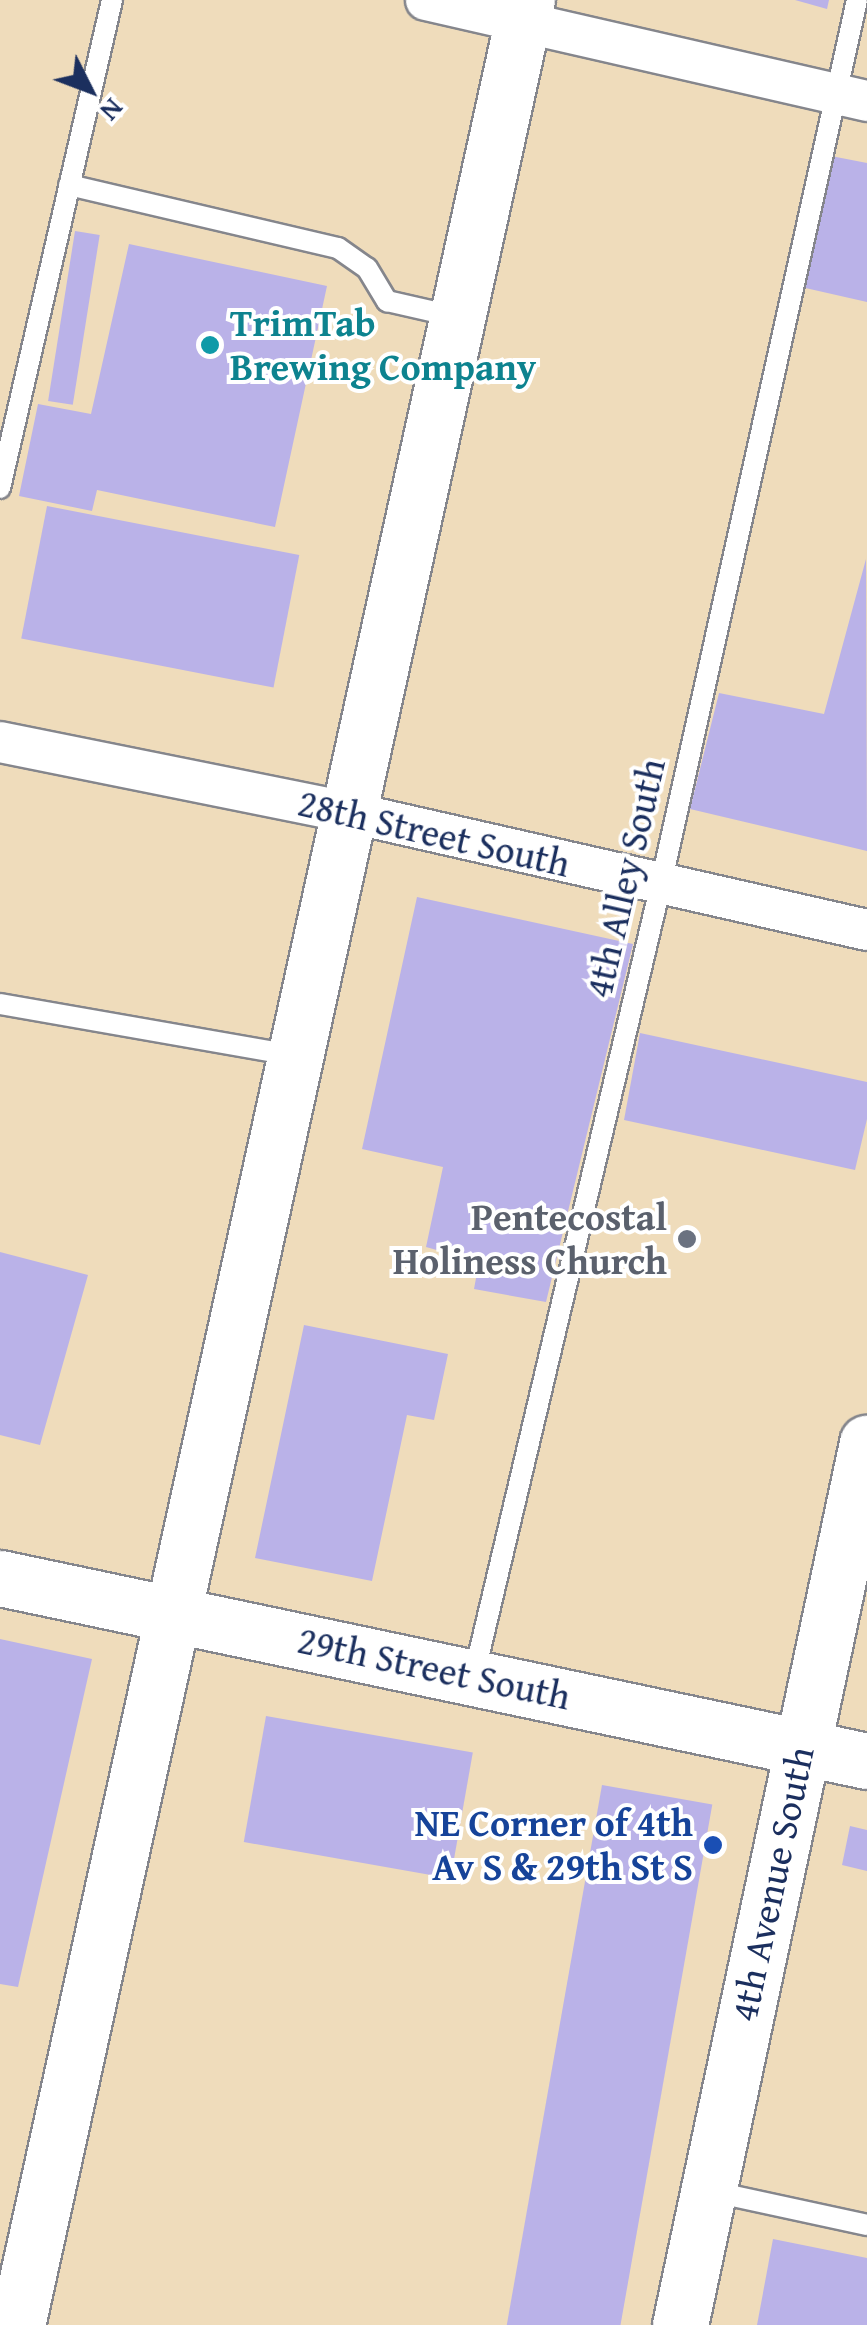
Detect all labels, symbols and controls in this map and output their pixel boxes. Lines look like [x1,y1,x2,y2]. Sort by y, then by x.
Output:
north arrow [40,40,140,140]
text: N [91,90,134,131]
place label: TrimTab Brewing Company [230,300,536,389]
marker: TrimTab Brewing Company [199,334,221,356]
street label: 4th Alley South [575,754,675,1002]
street label: 28th Street South [294,780,574,886]
place label: Pentecostal Holiness Church [393,1194,667,1284]
marker: Pentecostal Holiness Church [676,1228,698,1250]
street label: 29th Street South [294,1617,574,1719]
street label: 4th Avenue South [721,1742,823,2026]
place label: NE Corner of 4th Av S & 29th St S [414,1800,693,1890]
marker: NE Corner of 4th Av S & 29th St S [702,1834,724,1856]

